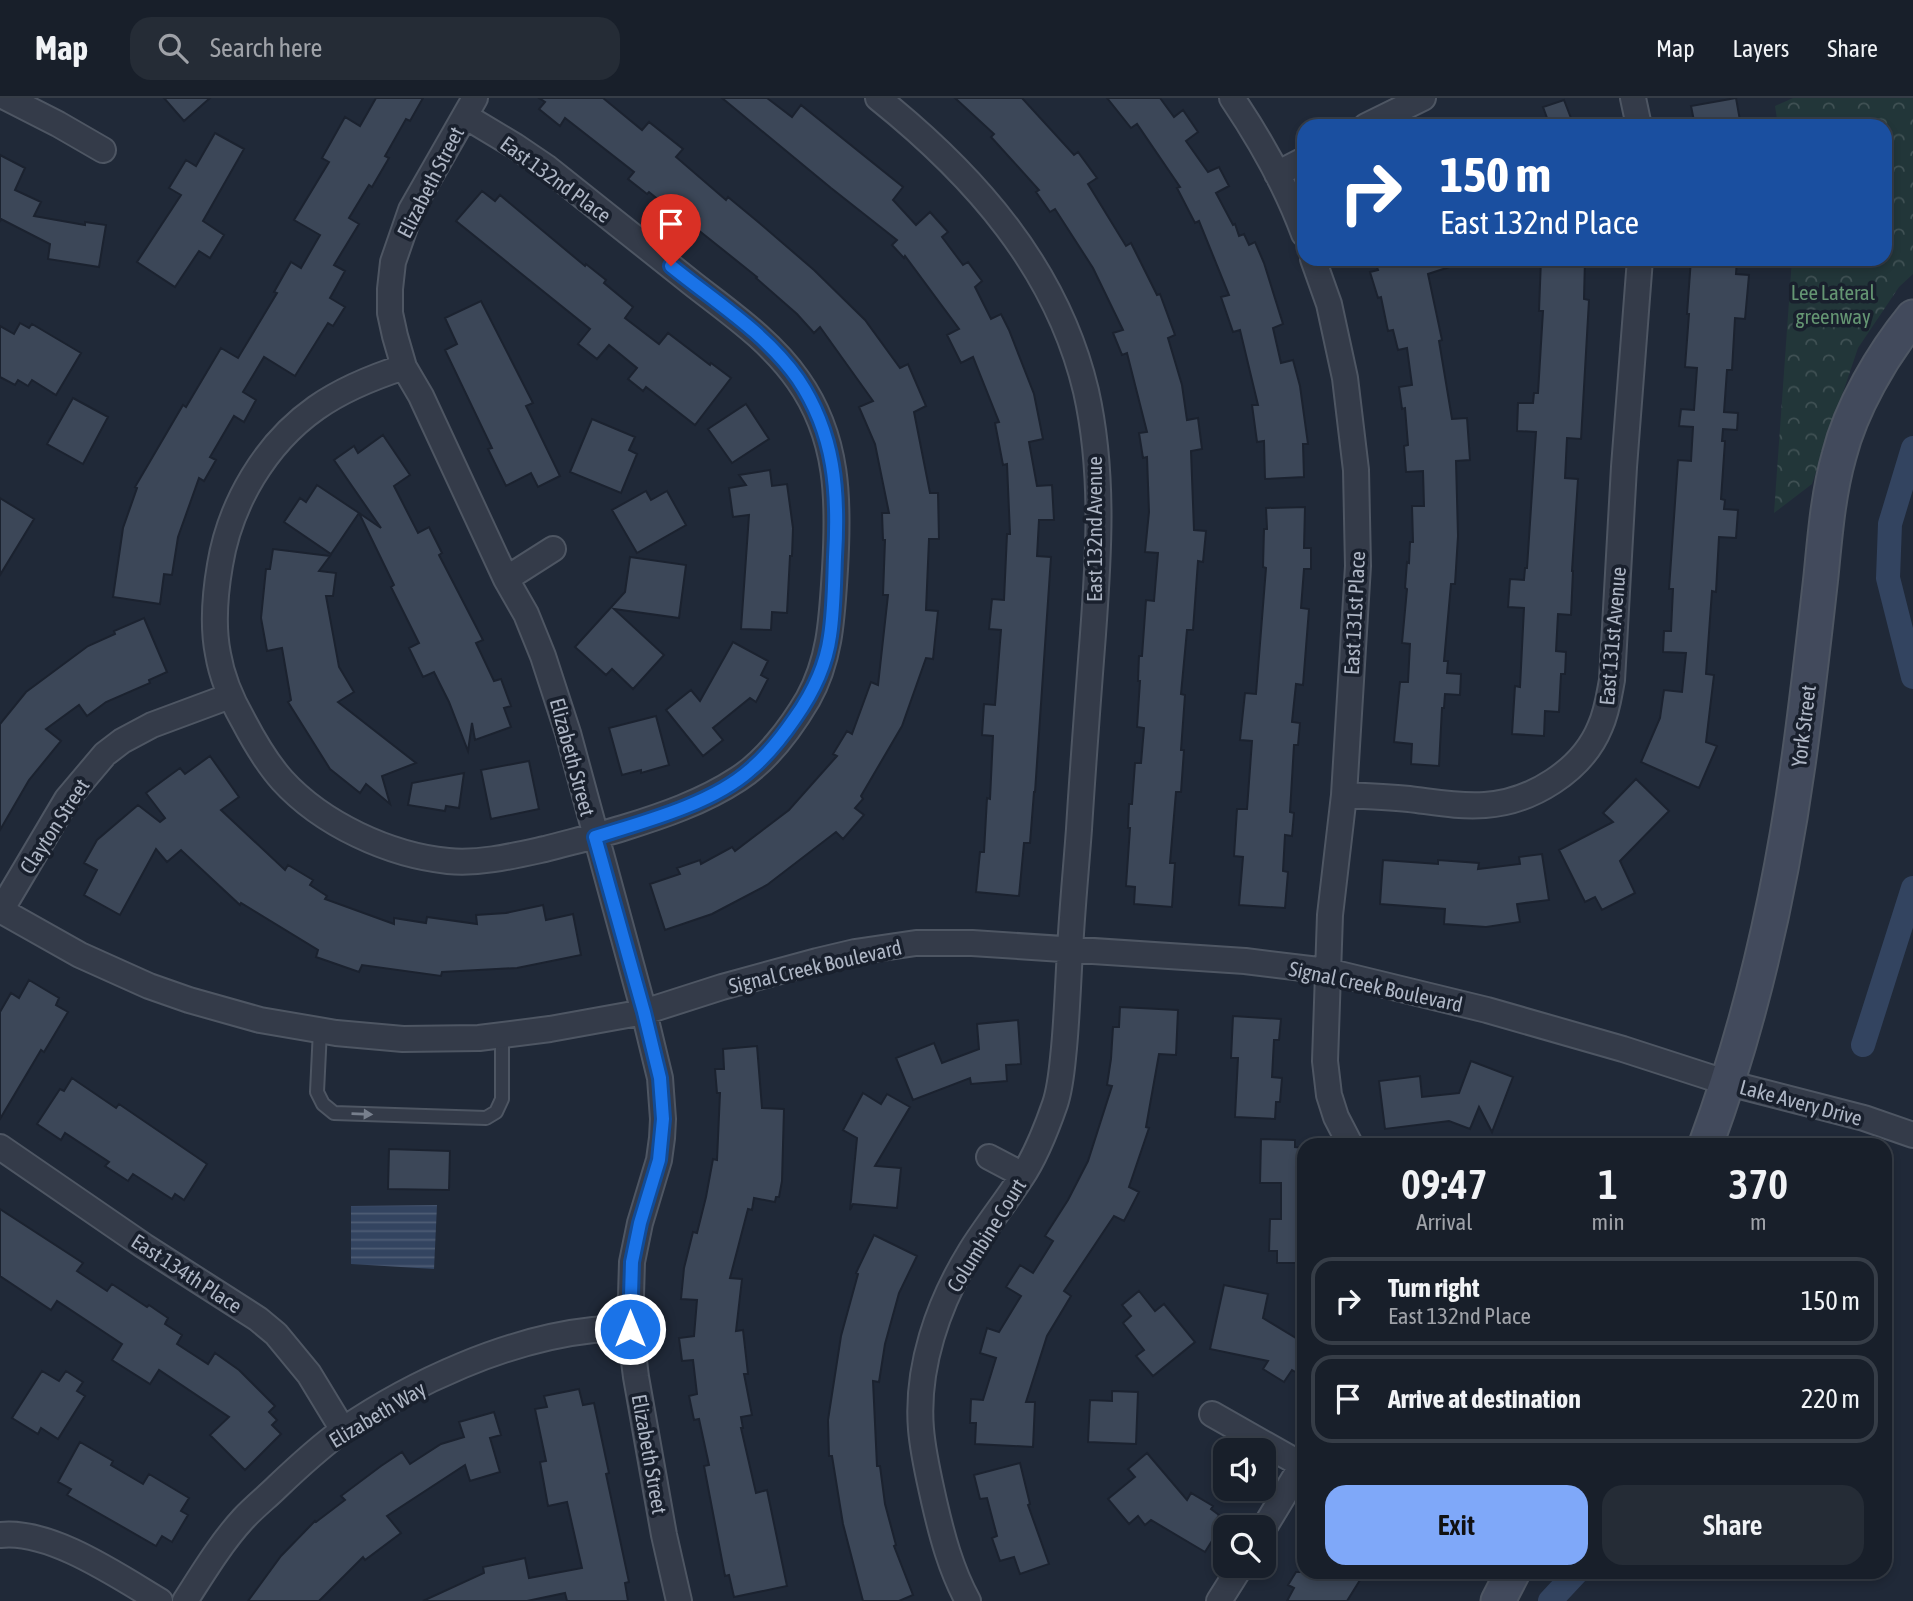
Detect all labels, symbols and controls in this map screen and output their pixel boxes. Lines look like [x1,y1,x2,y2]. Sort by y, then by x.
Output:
search box [130,17,620,80]
text: Map [35,29,88,67]
icon: search [154,29,192,67]
text: Search here [210,33,322,63]
text: Map [1656,35,1695,62]
text: Layers [1733,35,1789,62]
text: Share [1827,35,1878,62]
street label: Elizabeth Street [392,122,468,242]
street label: East 132nd Place [496,131,616,227]
text: 150 m [1440,146,1551,202]
icon: right [1325,147,1416,238]
pin [641,194,701,266]
text: East 132nd Place [1440,204,1639,241]
icon: arrive [652,205,690,243]
park label: Lee Lateral greenway [1791,280,1876,328]
street label: East 132nd Avenue [1082,456,1106,602]
street label: East 131st Place [1339,550,1369,676]
street label: East 131st Avenue [1594,566,1630,706]
street label: York Street [1786,684,1820,768]
street label: Elizabeth Street [546,695,600,819]
street label: Clayton Street [14,774,94,878]
street label: Signal Creek Boulevard [726,934,904,998]
street label: Signal Creek Boulevard [1287,956,1465,1016]
street label: Lake Avery Drive [1737,1074,1865,1130]
one-way arrow [351,1109,373,1120]
text: 09:47 [1401,1160,1488,1208]
text: 1 [1598,1160,1618,1208]
text: 370 [1729,1160,1788,1208]
street label: Columbine Court [942,1174,1030,1296]
text: Arrival [1416,1209,1472,1235]
text: min [1592,1209,1625,1235]
text: m [1750,1209,1767,1235]
street label: East 134th Place [127,1228,247,1318]
text: Turn right [1388,1273,1479,1303]
icon: right [1329,1282,1367,1320]
text: 150 m [1801,1286,1860,1316]
position arrow [593,1292,667,1366]
text: East 132nd Place [1388,1303,1531,1329]
street label: Elizabeth Way [324,1376,430,1452]
icon: arrive [1329,1380,1367,1418]
text: Arrive at destination [1388,1384,1581,1414]
text: 220 m [1801,1384,1860,1414]
street label: Elizabeth Street [628,1392,672,1516]
map controls [1213,1438,1276,1578]
button: sound [1213,1438,1276,1501]
button: Exit [1325,1485,1588,1565]
button: Share [1602,1485,1864,1565]
button: search [1213,1515,1276,1578]

